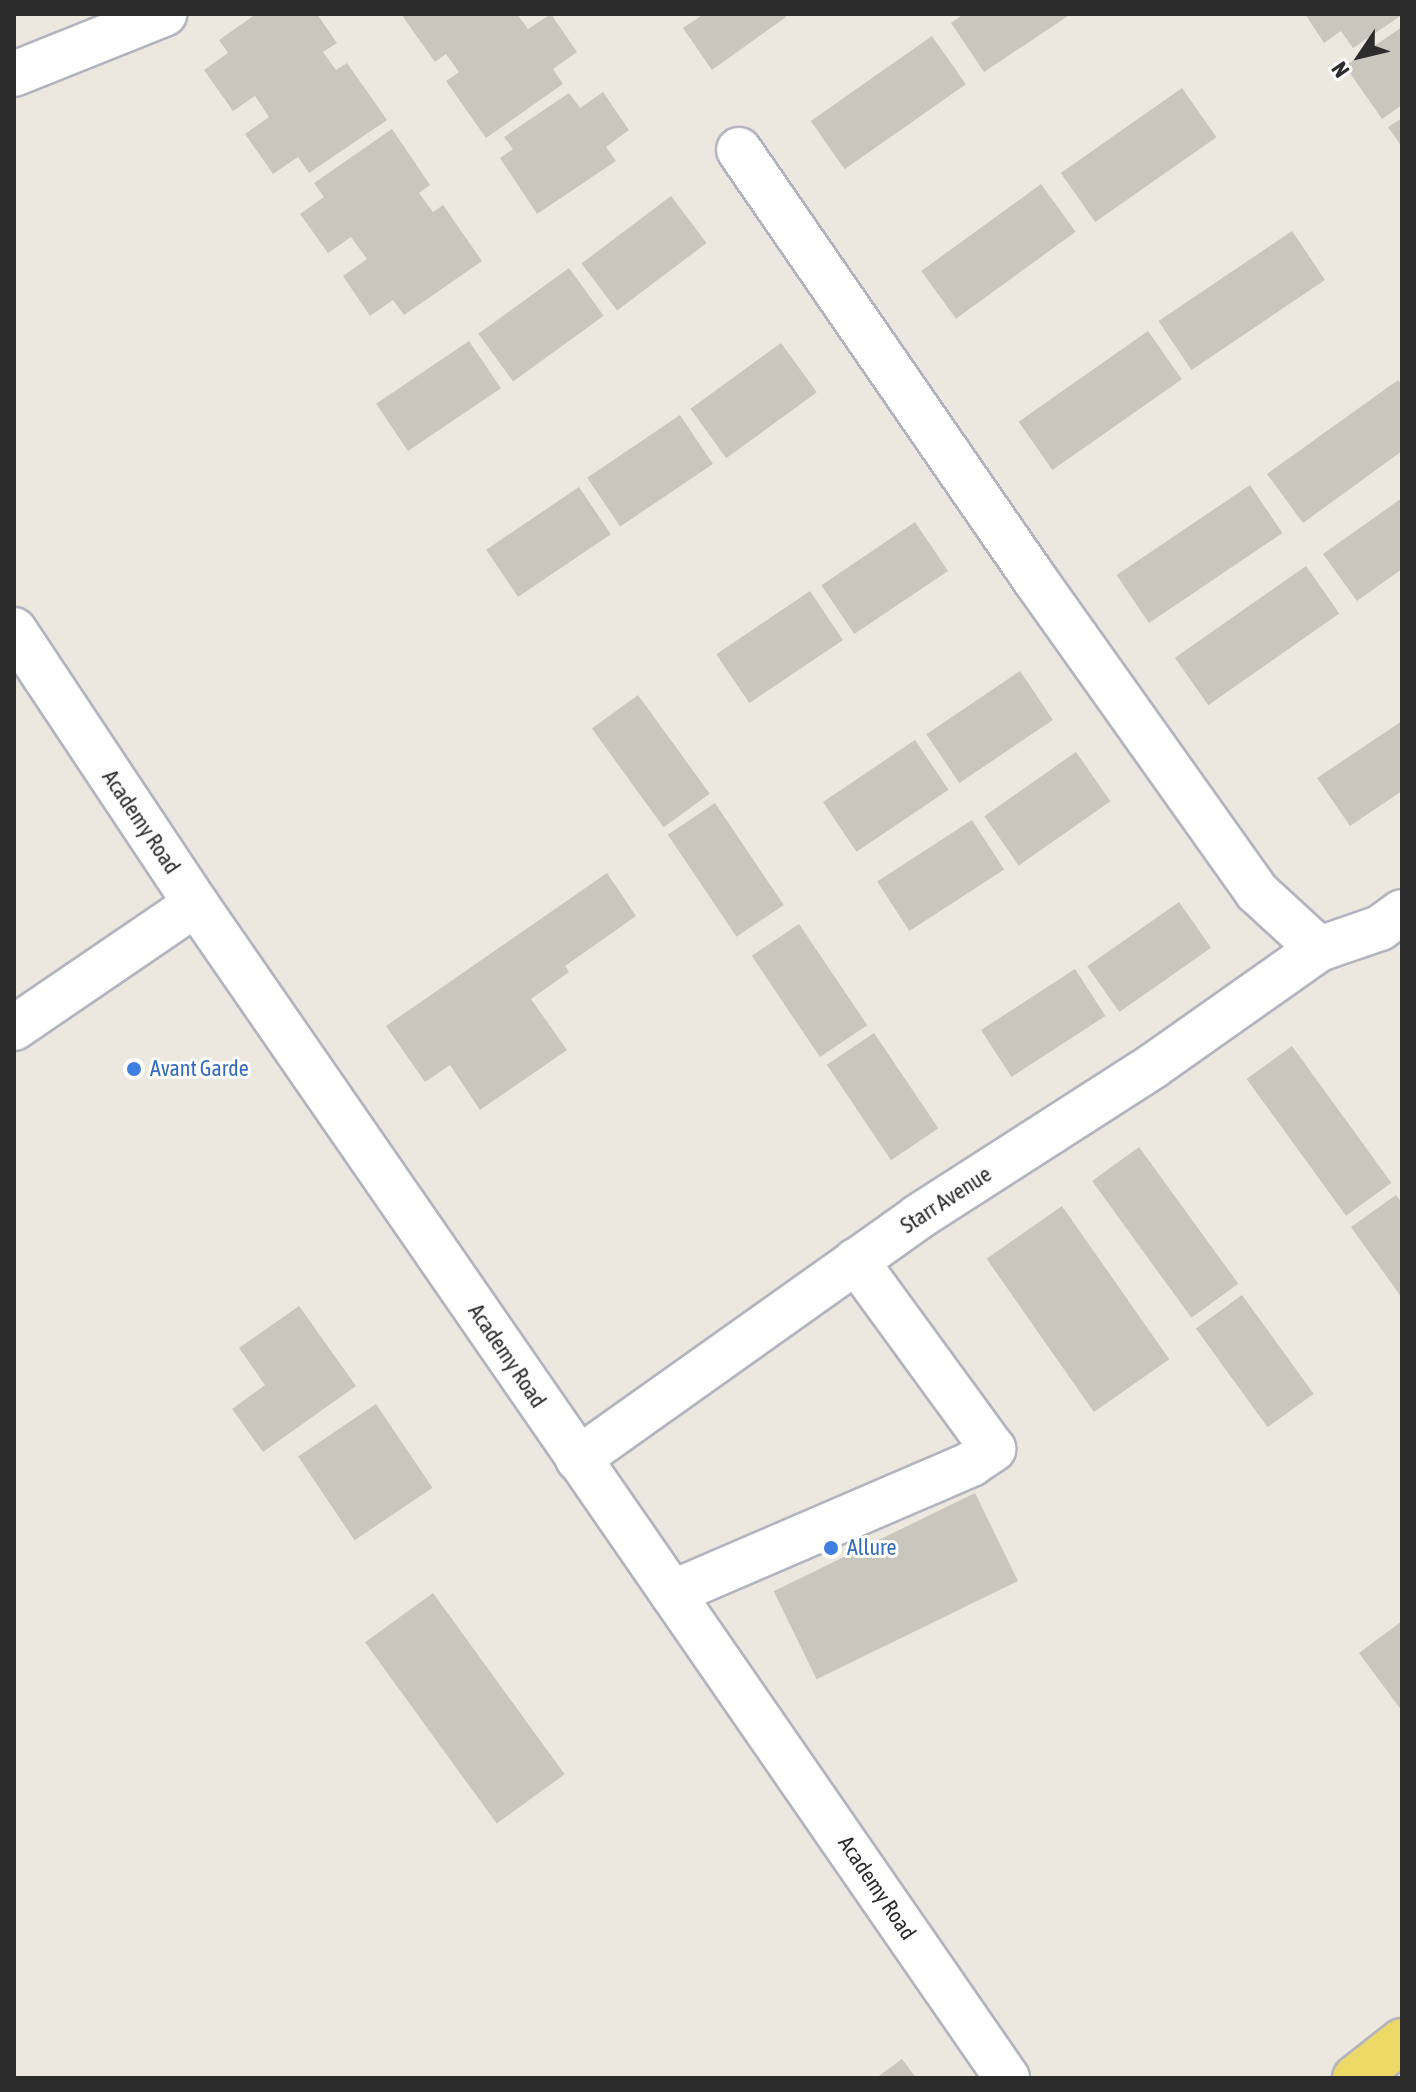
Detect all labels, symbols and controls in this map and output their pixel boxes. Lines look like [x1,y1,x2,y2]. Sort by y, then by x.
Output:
north arrow [1320,16,1400,96]
text: N [1326,57,1355,83]
street label: Academy Road [97,765,185,879]
place label: Avant Garde [150,1056,249,1082]
marker: Avant Garde [125,1060,143,1078]
street label: Starr Avenue [896,1161,996,1239]
street label: Academy Road [463,1299,551,1413]
place label: Allure [847,1535,897,1561]
marker: Allure [822,1539,840,1557]
street label: Academy Road [833,1831,921,1945]

